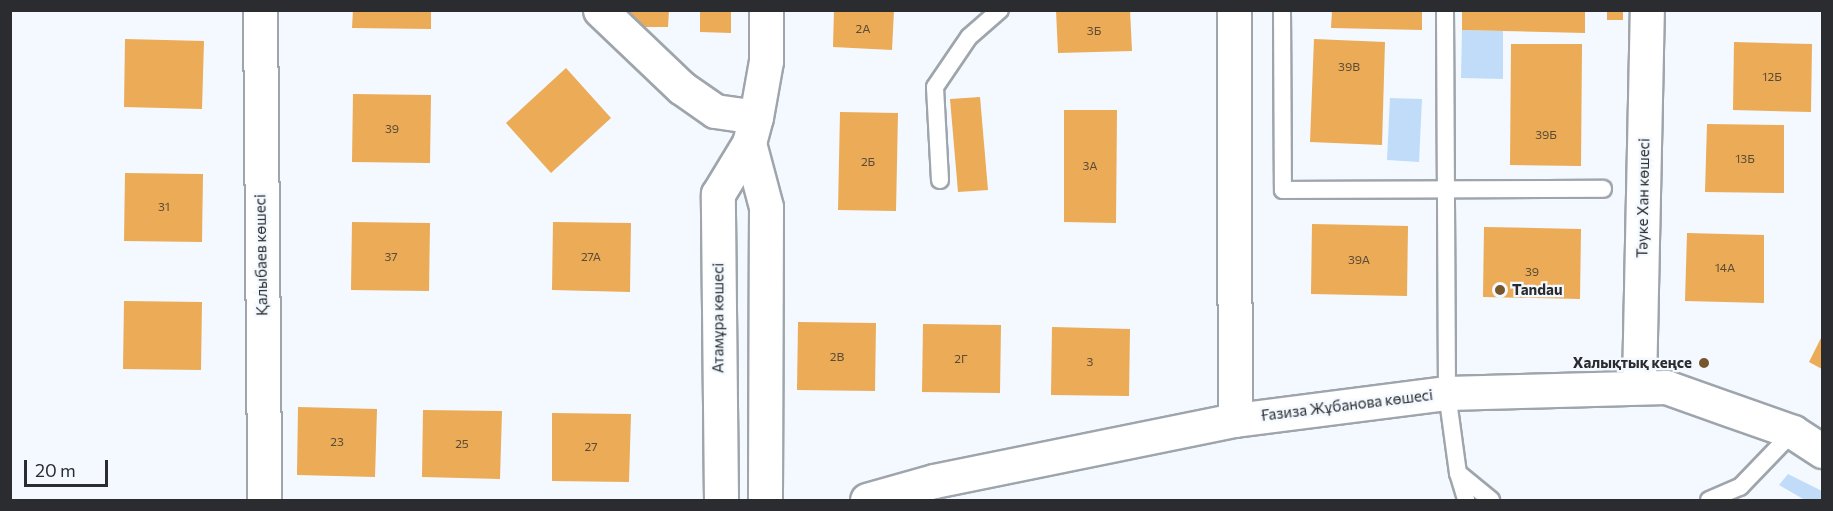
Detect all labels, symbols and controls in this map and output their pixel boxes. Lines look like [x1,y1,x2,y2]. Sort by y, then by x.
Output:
house number: 2А [856,22,870,36]
house number: 3Б [1087,24,1101,38]
house number: 39В [1338,60,1360,74]
house number: 12Б [1762,70,1782,84]
house number: 39 [385,122,399,136]
house number: 39Б [1535,128,1557,142]
street label: Тәуке Хан көшесі [1633,138,1653,258]
house number: 13Б [1735,152,1755,166]
house number: 2Б [861,155,875,169]
house number: 3А [1083,159,1097,173]
street label: Қалыбаев көшесі [251,194,271,316]
house number: 31 [158,200,170,214]
house number: 37 [384,250,398,264]
house number: 27А [581,250,601,264]
house number: 39А [1348,253,1370,267]
house number: 14А [1715,261,1735,275]
street label: Атамұра көшесі [709,263,727,373]
house number: 39 [1525,265,1539,279]
place label: Tandau [1512,281,1562,299]
marker: Tandau [1493,283,1507,297]
house number: 2В [830,350,844,364]
house number: 2Г [954,352,968,366]
place label: Халықтық кеңсе [1573,354,1692,372]
house number: 3 [1087,355,1093,369]
marker: Халықтық кеңсе [1697,356,1711,370]
street label: Ғазиза Жұбанова көшесі [1260,386,1434,424]
house number: 23 [330,435,344,449]
house number: 25 [455,437,469,451]
house number: 27 [585,440,597,454]
scale bar [27,448,111,486]
text: 20 m [35,459,76,481]

